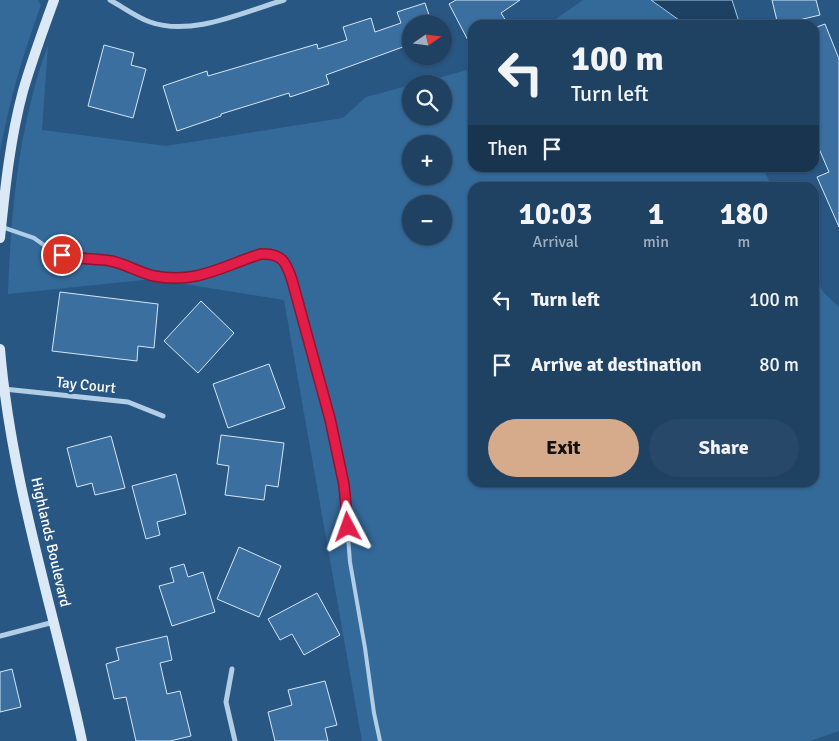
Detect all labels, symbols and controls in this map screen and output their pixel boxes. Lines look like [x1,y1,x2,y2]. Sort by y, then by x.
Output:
north arrow [402,15,452,65]
map controls [402,15,452,245]
text: 100 m [571,37,664,80]
icon: left [488,40,553,105]
button: search [402,75,452,125]
text: Turn left [571,80,649,107]
button: + [402,135,452,185]
icon: arrive [538,135,566,163]
text: Then [488,137,528,161]
button: − [402,195,452,245]
text: 10:03 [519,196,592,233]
text: 1 [648,196,664,233]
text: 180 [720,196,768,233]
text: Arrival [532,232,579,252]
text: min [643,232,669,252]
text: m [738,232,750,252]
pin [41,234,83,276]
icon: arrive [48,241,76,269]
icon: left [488,286,516,314]
text: Turn left [531,288,600,312]
text: 100 m [749,288,799,312]
icon: arrive [488,351,516,379]
text: Arrive at destination [531,353,702,377]
text: 80 m [759,353,799,377]
street label: Tay Court [55,373,117,397]
button: Exit [488,419,639,477]
button: Share [649,419,799,477]
street label: Highlands Boulevard [27,475,75,609]
position arrow [321,500,373,552]

